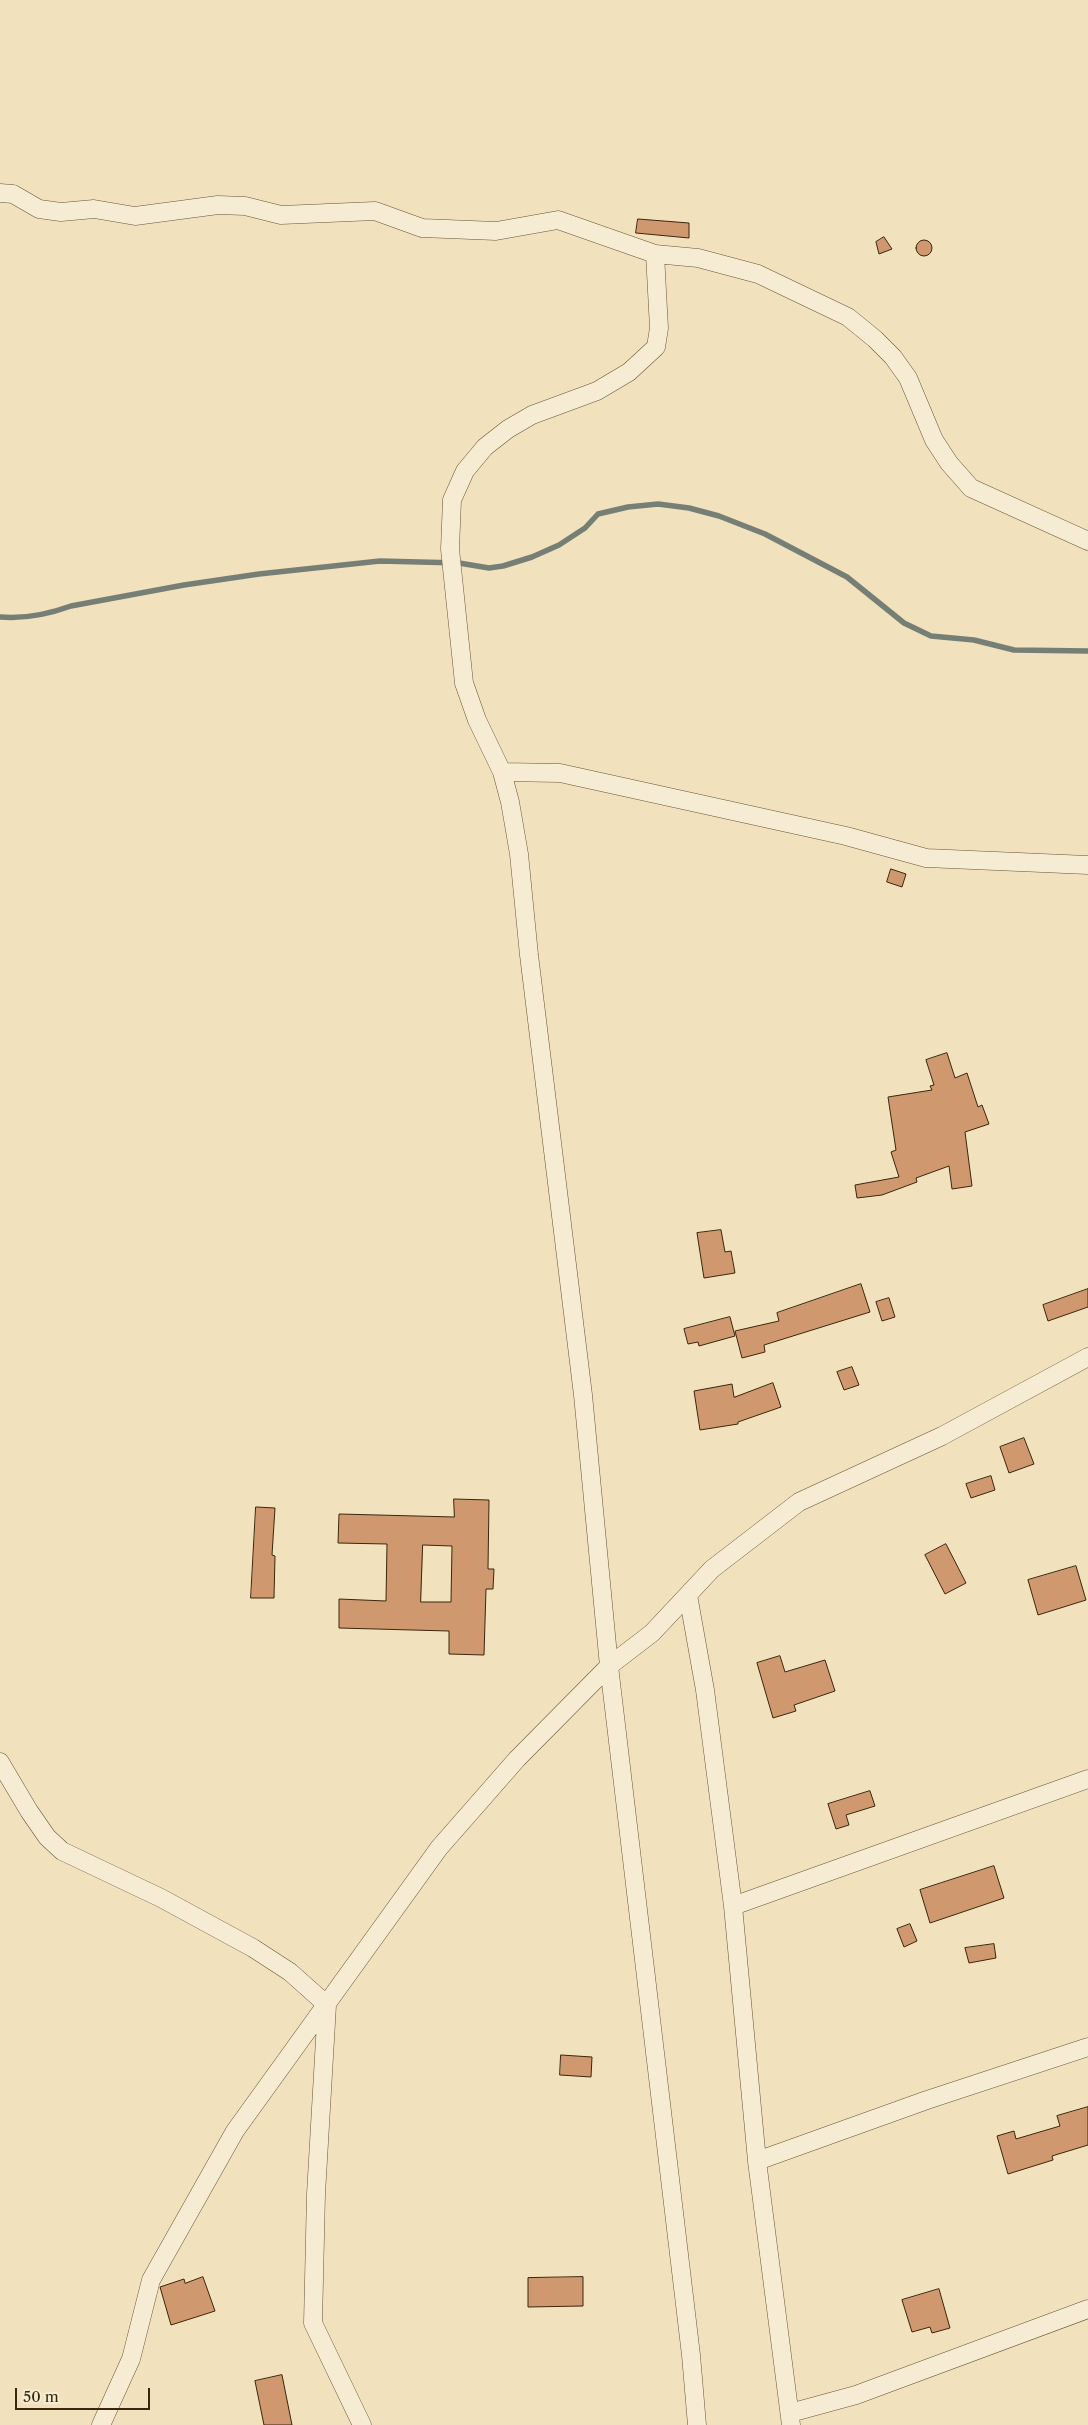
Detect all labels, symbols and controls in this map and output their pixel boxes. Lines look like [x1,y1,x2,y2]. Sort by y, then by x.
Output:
scale bar [18,2378,152,2410]
text: 50 m [23,2387,59,2406]

